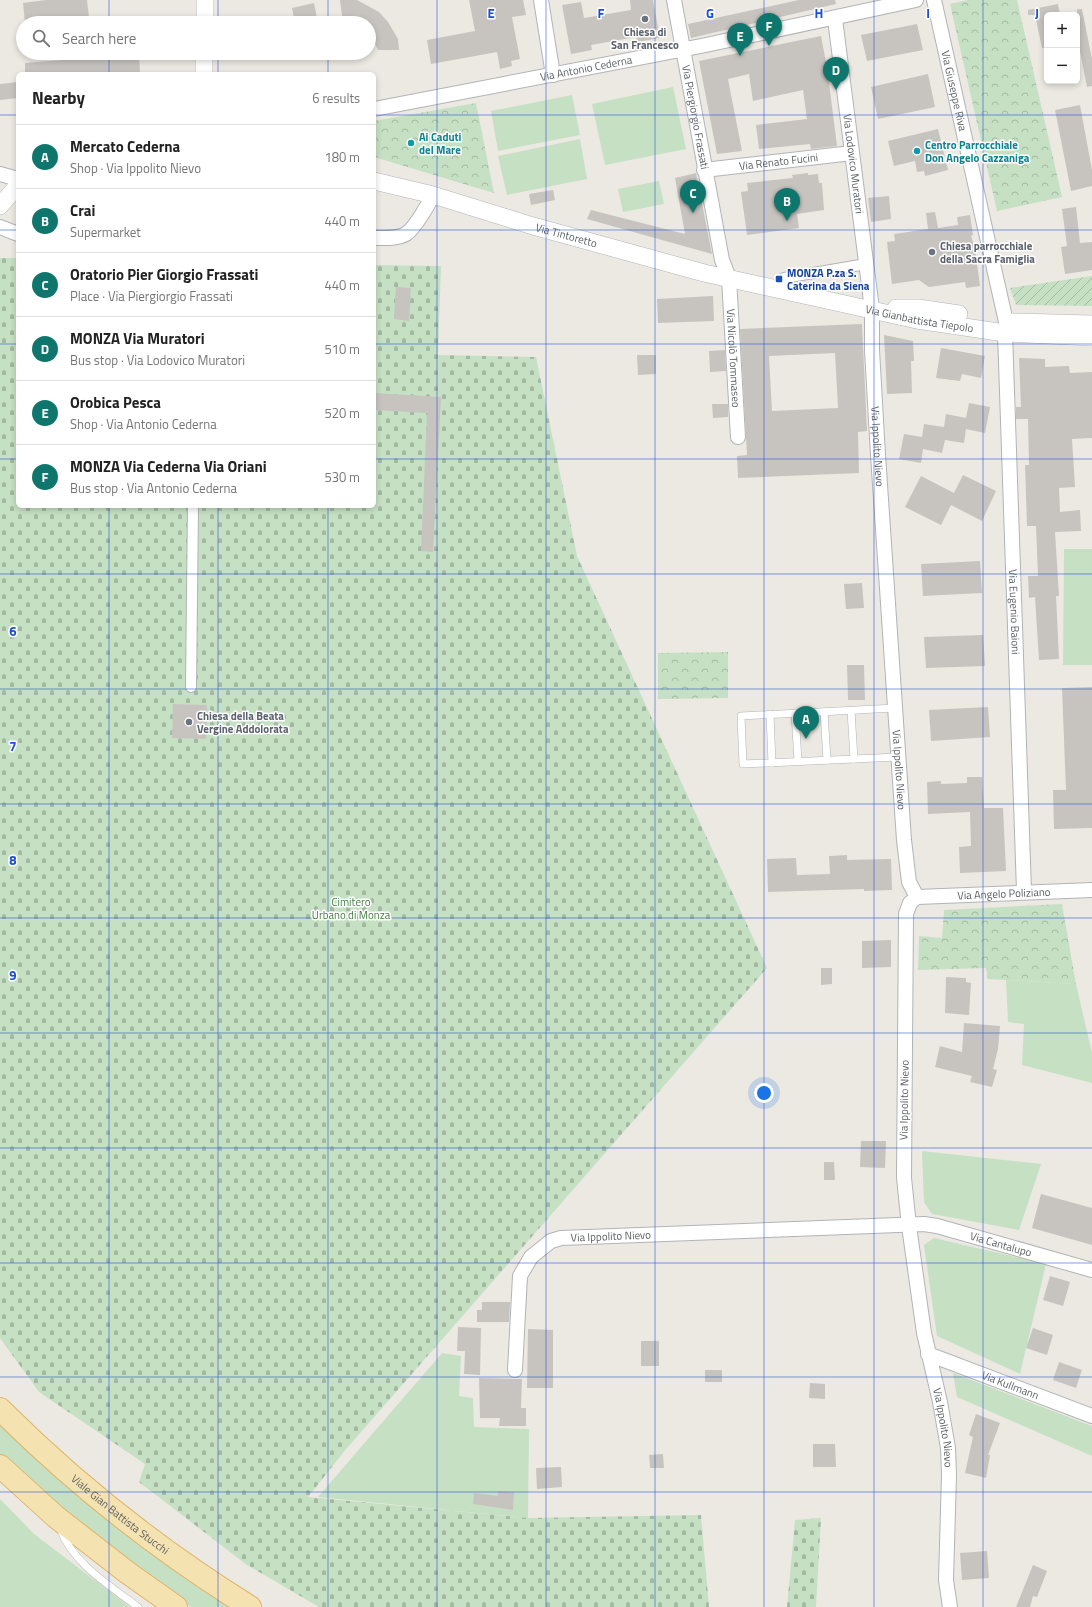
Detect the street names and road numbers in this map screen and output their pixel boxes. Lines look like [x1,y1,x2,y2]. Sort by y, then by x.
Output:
street label: Via Giuseppe Riva [938,49,971,133]
street label: Via Antonio Cederna [539,51,634,85]
street label: Via Piergiorgio Frassati [678,63,713,171]
street label: Via Lodovico Muratori [839,113,868,215]
street label: Via Renato Fucini [738,149,819,174]
street label: Via Tintoretto [534,219,599,251]
street label: Via Gianbattista Tiepolo [864,301,975,336]
street label: Via Nicolò Tommaseo [723,308,744,408]
street label: Via Ippolito Nievo [867,406,888,487]
street label: Via Eugenio Baioni [1005,569,1024,655]
street label: Via Ippolito Nievo [889,729,910,811]
street label: Via Angelo Poliziano [957,884,1051,903]
street label: Via Ippolito Nievo [895,1060,913,1140]
street label: Via Ippolito Nievo [570,1227,651,1246]
street label: Via Cantalupo [968,1228,1034,1261]
street label: Via Kullmann [979,1367,1041,1403]
street label: Via Ippolito Nievo [929,1386,957,1468]
street label: Viale Gian Battista Stucchi [68,1471,172,1558]

